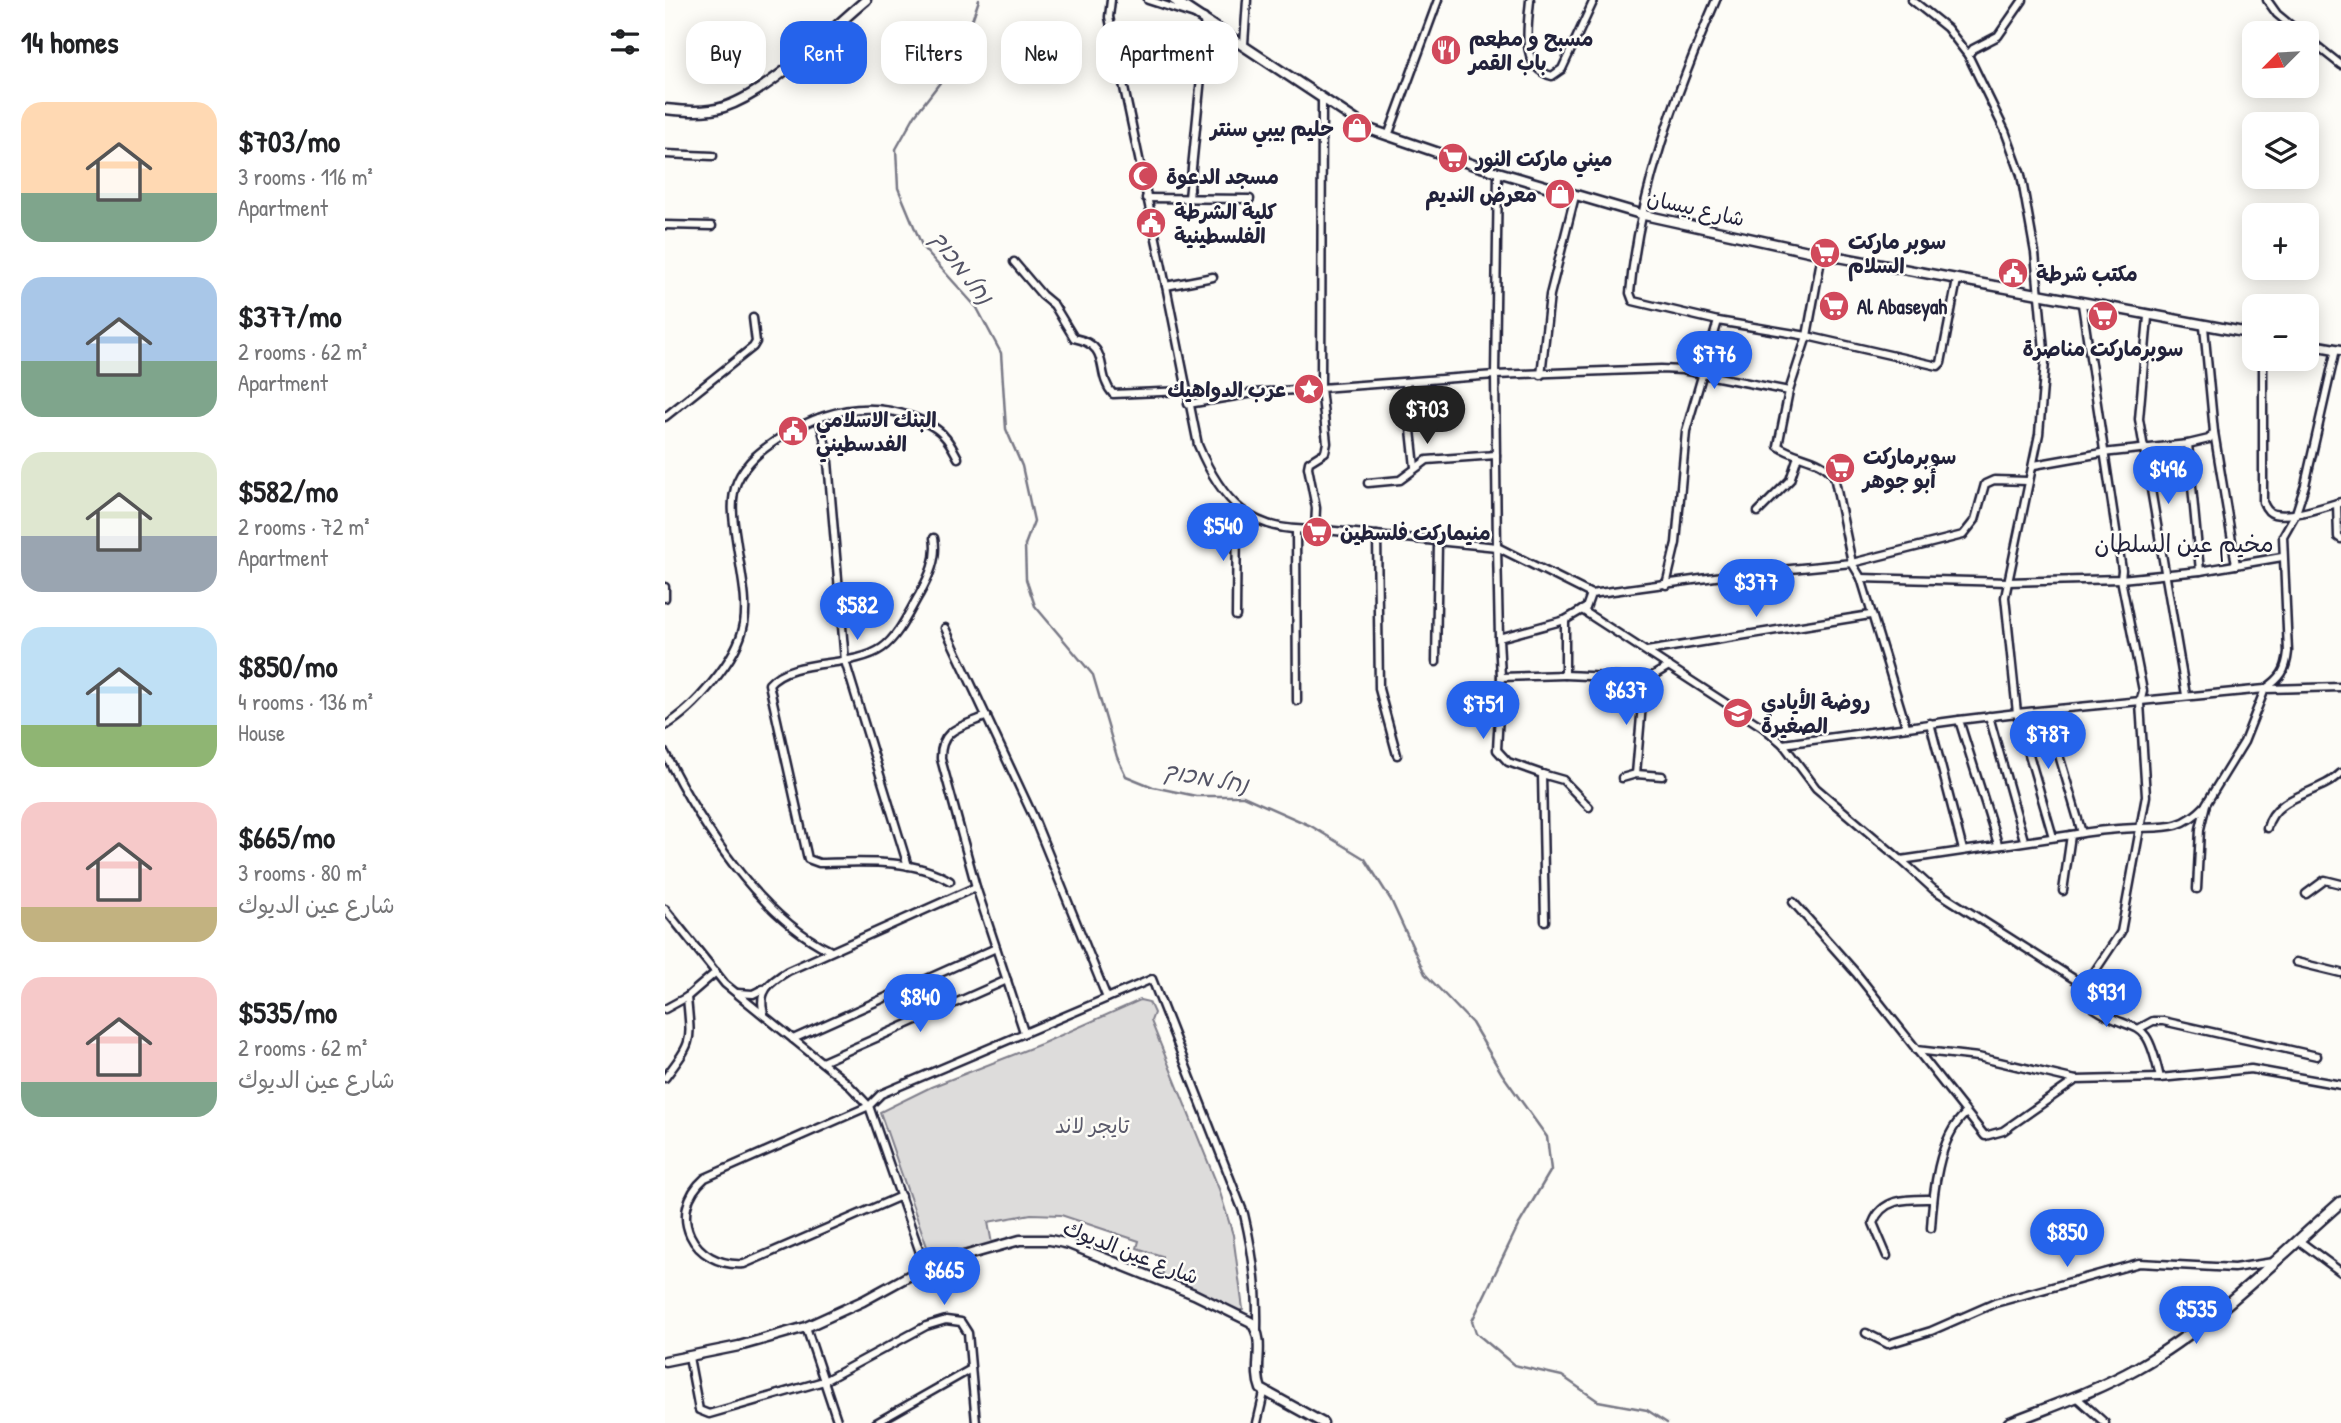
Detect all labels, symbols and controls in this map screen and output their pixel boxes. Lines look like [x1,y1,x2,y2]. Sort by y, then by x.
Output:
chip: Buy [686,21,766,84]
chip: Rent [780,21,867,84]
chip: Filters [881,21,987,84]
chip: New [1001,21,1082,84]
chip: Apartment [1096,21,1238,84]
north arrow [2242,21,2319,98]
map controls [2242,21,2319,371]
text: 14 homes [21,22,119,62]
icon: filters [606,23,644,61]
place label: مسبح و مطعم باب القمر [1467,24,1594,77]
restaurant icon: مسبح و مطعم باب القمر [1429,33,1463,67]
shop icon: حليم بيبي سنتر [1340,111,1374,145]
button: layers [2242,112,2319,189]
place label: حليم بيبي سنتر [1209,114,1334,148]
text: $703/mo [238,121,340,161]
icon: home [77,130,161,214]
supermarket icon: ميني ماركت النور [1436,141,1470,175]
place label: ميني ماركت النور [1474,144,1612,178]
mosque icon: مسجد الدعوة [1126,159,1160,193]
text: 3 rooms · 116 m² [238,161,373,192]
place label: مسجد الدعوة [1166,162,1279,191]
shop icon: معرض النديم [1543,177,1577,211]
place label: معرض النديم [1425,180,1537,211]
street label: شارع بيسان [1644,183,1748,234]
text: Apartment [238,192,328,223]
place label: كلية الشرطة الفلسطينية [1174,197,1277,250]
button: + [2242,203,2319,280]
public building icon: كلية الشرطة الفلسطينية [1134,206,1168,240]
water label: נחל מכוך [924,224,1001,311]
place label: سوبر ماركت السلام [1848,227,1946,282]
supermarket icon: سوبر ماركت السلام [1808,236,1842,270]
public building icon: مكتب شرطة [1996,256,2030,290]
place label: مكتب شرطة [2036,259,2138,288]
supermarket icon: Al Abaseyah [1817,289,1851,323]
place label: Al Abaseyah [1857,292,1947,322]
button: − [2242,294,2319,371]
text: $377/mo [238,296,342,336]
supermarket icon: سوبرماركت مناصرة [2086,299,2120,333]
icon: home [77,305,161,389]
pin: $776 [1673,332,1755,391]
place label: سوبرماركت مناصرة [2023,334,2183,363]
text: 2 rooms · 62 m² [238,336,367,367]
text: $776 [1692,338,1736,369]
text: Apartment [238,367,328,398]
place icon: عرب الدواهيك [1292,372,1326,406]
place label: عرب الدواهيك [1167,375,1286,404]
pin: $703 [1386,386,1468,446]
text: $703 [1405,393,1449,424]
place label: البنك الاسلامي الفدسطيني [816,405,937,463]
public building icon: البنك الاسلامي الفدسطيني [776,414,810,448]
place label: سوبرماركت أبو جوهر [1861,442,1956,495]
pin: $496 [2127,447,2209,506]
supermarket icon: سوبرماركت أبو جوهر [1823,451,1857,485]
text: $496 [2149,453,2187,484]
text: $582/mo [238,471,338,511]
icon: home [77,480,161,564]
pin: $540 [1182,504,1264,563]
text: $540 [1203,510,1243,541]
text: 2 rooms · 72 m² [238,511,370,542]
supermarket icon: منيماركت فلسطين [1300,515,1334,549]
place label: منيماركت فلسطين [1340,518,1491,547]
district label: مخيم عين السلطان [2094,527,2274,562]
text: Apartment [238,542,328,573]
pin: $377 [1715,560,1797,619]
text: $377 [1734,566,1778,597]
pin: $582 [816,582,898,642]
text: $582 [836,589,878,620]
text: $850/mo [238,646,338,686]
icon: home [77,655,161,739]
pin: $637 [1585,668,1667,727]
text: $637 [1605,674,1647,705]
pin: $751 [1442,682,1524,741]
text: 4 rooms · 136 m² [238,686,373,717]
place label: روضة الأيادي الصغيرة [1761,687,1870,740]
text: $751 [1462,688,1504,719]
school or university icon: روضة الأيادي الصغيرة [1721,696,1755,730]
pin: $787 [2007,712,2089,771]
text: House [238,717,285,748]
text: $787 [2026,718,2070,749]
water label: נחל מכוך [1161,754,1252,800]
text: $665/mo [238,817,335,857]
icon: home [77,830,161,914]
text: 3 rooms · 80 m² [238,857,367,888]
text: شارع عين الديوك [238,889,395,920]
pin: $931 [2065,970,2147,1029]
pin: $840 [879,974,961,1034]
text: $931 [2087,976,2125,1007]
text: $840 [900,981,940,1012]
text: $535/mo [238,992,337,1032]
icon: home [77,1005,161,1089]
text: 2 rooms · 62 m² [238,1032,367,1063]
text: شارع عين الديوك [238,1064,395,1095]
park label: تايجر لاند [1055,1111,1130,1140]
pin: $850 [2026,1210,2108,1269]
street label: شارع عين الديوك [1059,1213,1203,1292]
text: $850 [2046,1216,2088,1247]
pin: $665 [903,1248,985,1307]
text: $665 [924,1254,964,1285]
pin: $535 [2155,1286,2237,1346]
text: $535 [2175,1293,2217,1324]

